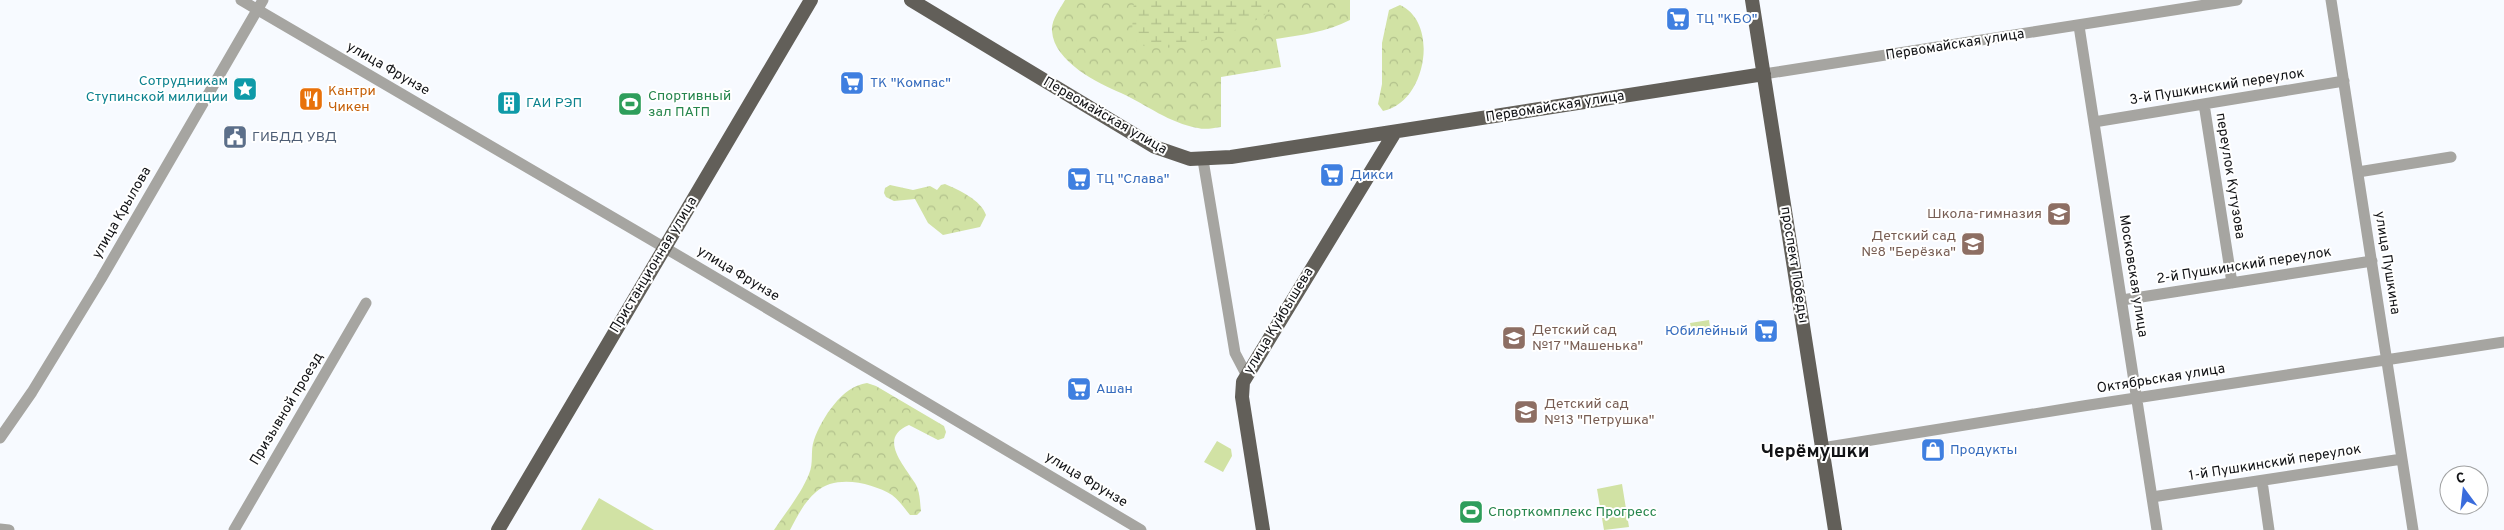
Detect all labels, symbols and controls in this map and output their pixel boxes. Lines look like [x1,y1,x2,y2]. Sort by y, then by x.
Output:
supermarket icon: ТЦ "КБО" [1665,6,1691,32]
place label: ТЦ "КБО" [1696,11,1758,28]
street label: Первомайская улица [1884,26,2026,64]
street label: улица Фрунзе [343,38,433,100]
street label: 3-й Пушкинский переулок [2128,65,2306,109]
supermarket icon: ТК "Компас" [839,70,865,96]
place label: Сотрудникам Ступинской милиции [86,73,228,106]
street label: Первомайская улица [1040,74,1170,158]
place label: ТК "Компас" [870,75,951,92]
place icon: Сотрудникам Ступинской милиции [232,76,258,102]
place label: Кантри Чикен [328,83,376,116]
restaurant icon: Кантри Чикен [298,86,324,112]
place label: Спортивный зал ПАТП [648,88,731,121]
street label: Первомайская улица [1484,88,1626,126]
building icon: ГАИ РЭП [496,90,522,116]
sports icon: Спортивный зал ПАТП [617,91,643,117]
place label: ГАИ РЭП [526,95,582,112]
street label: переулок Кутузова [2212,112,2248,240]
public building icon: ГИБДД УВД [222,124,248,150]
place label: ГИБДД УВД [252,129,337,146]
supermarket icon: Дикси [1319,162,1345,188]
street label: улица Крылова [89,164,155,262]
supermarket icon: ТЦ "Слава" [1066,166,1092,192]
place label: Дикси [1350,167,1394,184]
place label: ТЦ "Слава" [1096,171,1169,188]
street label: Пристанционная улица [607,194,701,336]
school or university icon: Школа-гимназия [2046,201,2072,227]
street label: проспект Победы [1776,205,1812,325]
place label: Школа-гимназия [1927,206,2042,223]
street label: улица Пушкина [2370,210,2404,316]
street label: Московская улица [2115,214,2151,338]
place label: Детский сад №8 "Берёзка" [1861,228,1956,261]
school or university icon: Детский сад №8 "Берёзка" [1960,231,1986,257]
street label: улица Фрунзе [694,243,782,305]
street label: 2-й Пушкинский переулок [2155,244,2333,288]
street label: улица Куйбышева [1241,265,1317,377]
supermarket icon: Юбилейный [1753,318,1779,344]
place label: Детский сад №17 "Машенька" [1532,322,1643,355]
place label: Юбилейный [1665,323,1748,340]
school or university icon: Детский сад №17 "Машенька" [1501,325,1527,351]
street label: Призывной проезд [247,350,327,468]
street label: Октябрьская улица [2096,360,2226,398]
supermarket icon: Ашан [1066,376,1092,402]
place label: Ашан [1096,381,1133,398]
place label: Детский сад №13 "Петрушка" [1544,396,1654,429]
school or university icon: Детский сад №13 "Петрушка" [1513,399,1539,425]
shop icon: Продукты [1920,437,1946,463]
district label: Черёмушки [1761,440,1869,464]
street label: 1-й Пушкинский переулок [2188,441,2362,485]
place label: Продукты [1950,442,2017,459]
street label: улица Фрунзе [1042,449,1130,511]
north arrow [2439,465,2489,515]
text: С [2454,470,2468,488]
sports icon: Спорткомплекс Прогресс [1458,499,1484,525]
place label: Спорткомплекс Прогресс [1488,504,1657,521]

